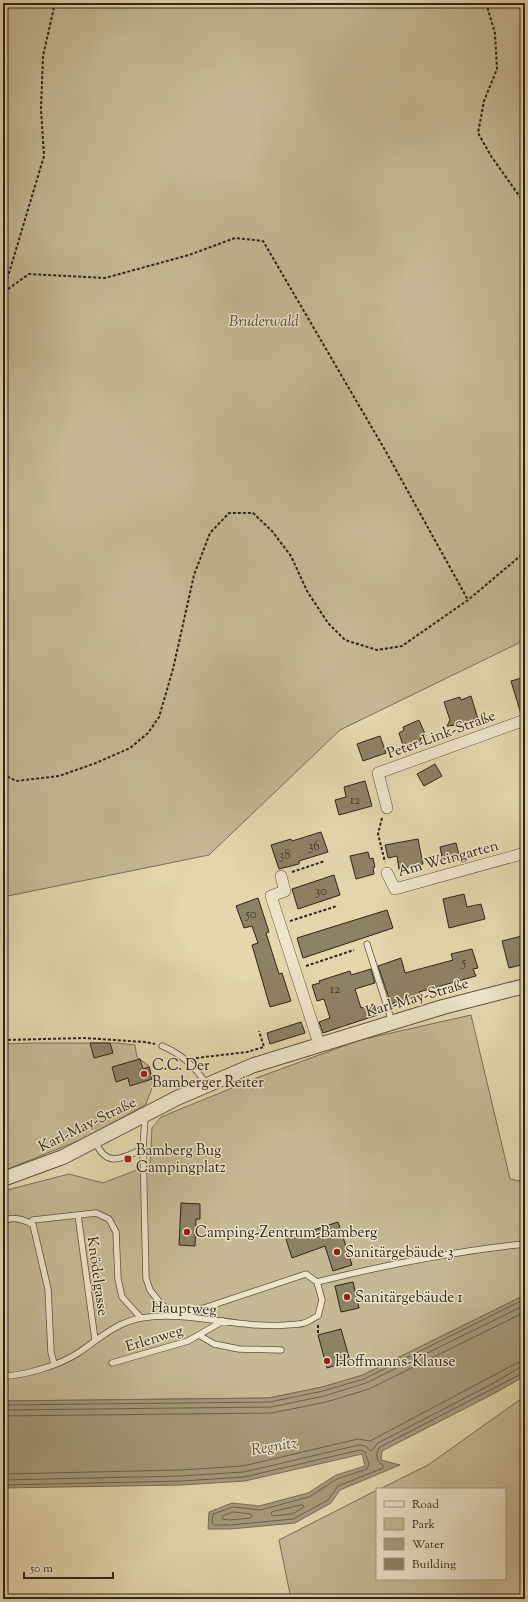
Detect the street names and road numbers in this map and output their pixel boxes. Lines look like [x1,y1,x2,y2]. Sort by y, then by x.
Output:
street label: Peter-Link-Straße [384,706,499,765]
street label: Am Weingarten [396,836,501,883]
street label: Karl-May-Straße [363,974,471,1023]
street label: Karl-May-Straße [35,1093,140,1158]
street label: Knödelgasse [81,1235,112,1317]
street label: Hauptweg [151,1298,217,1321]
street label: Erlenweg [123,1321,186,1358]

